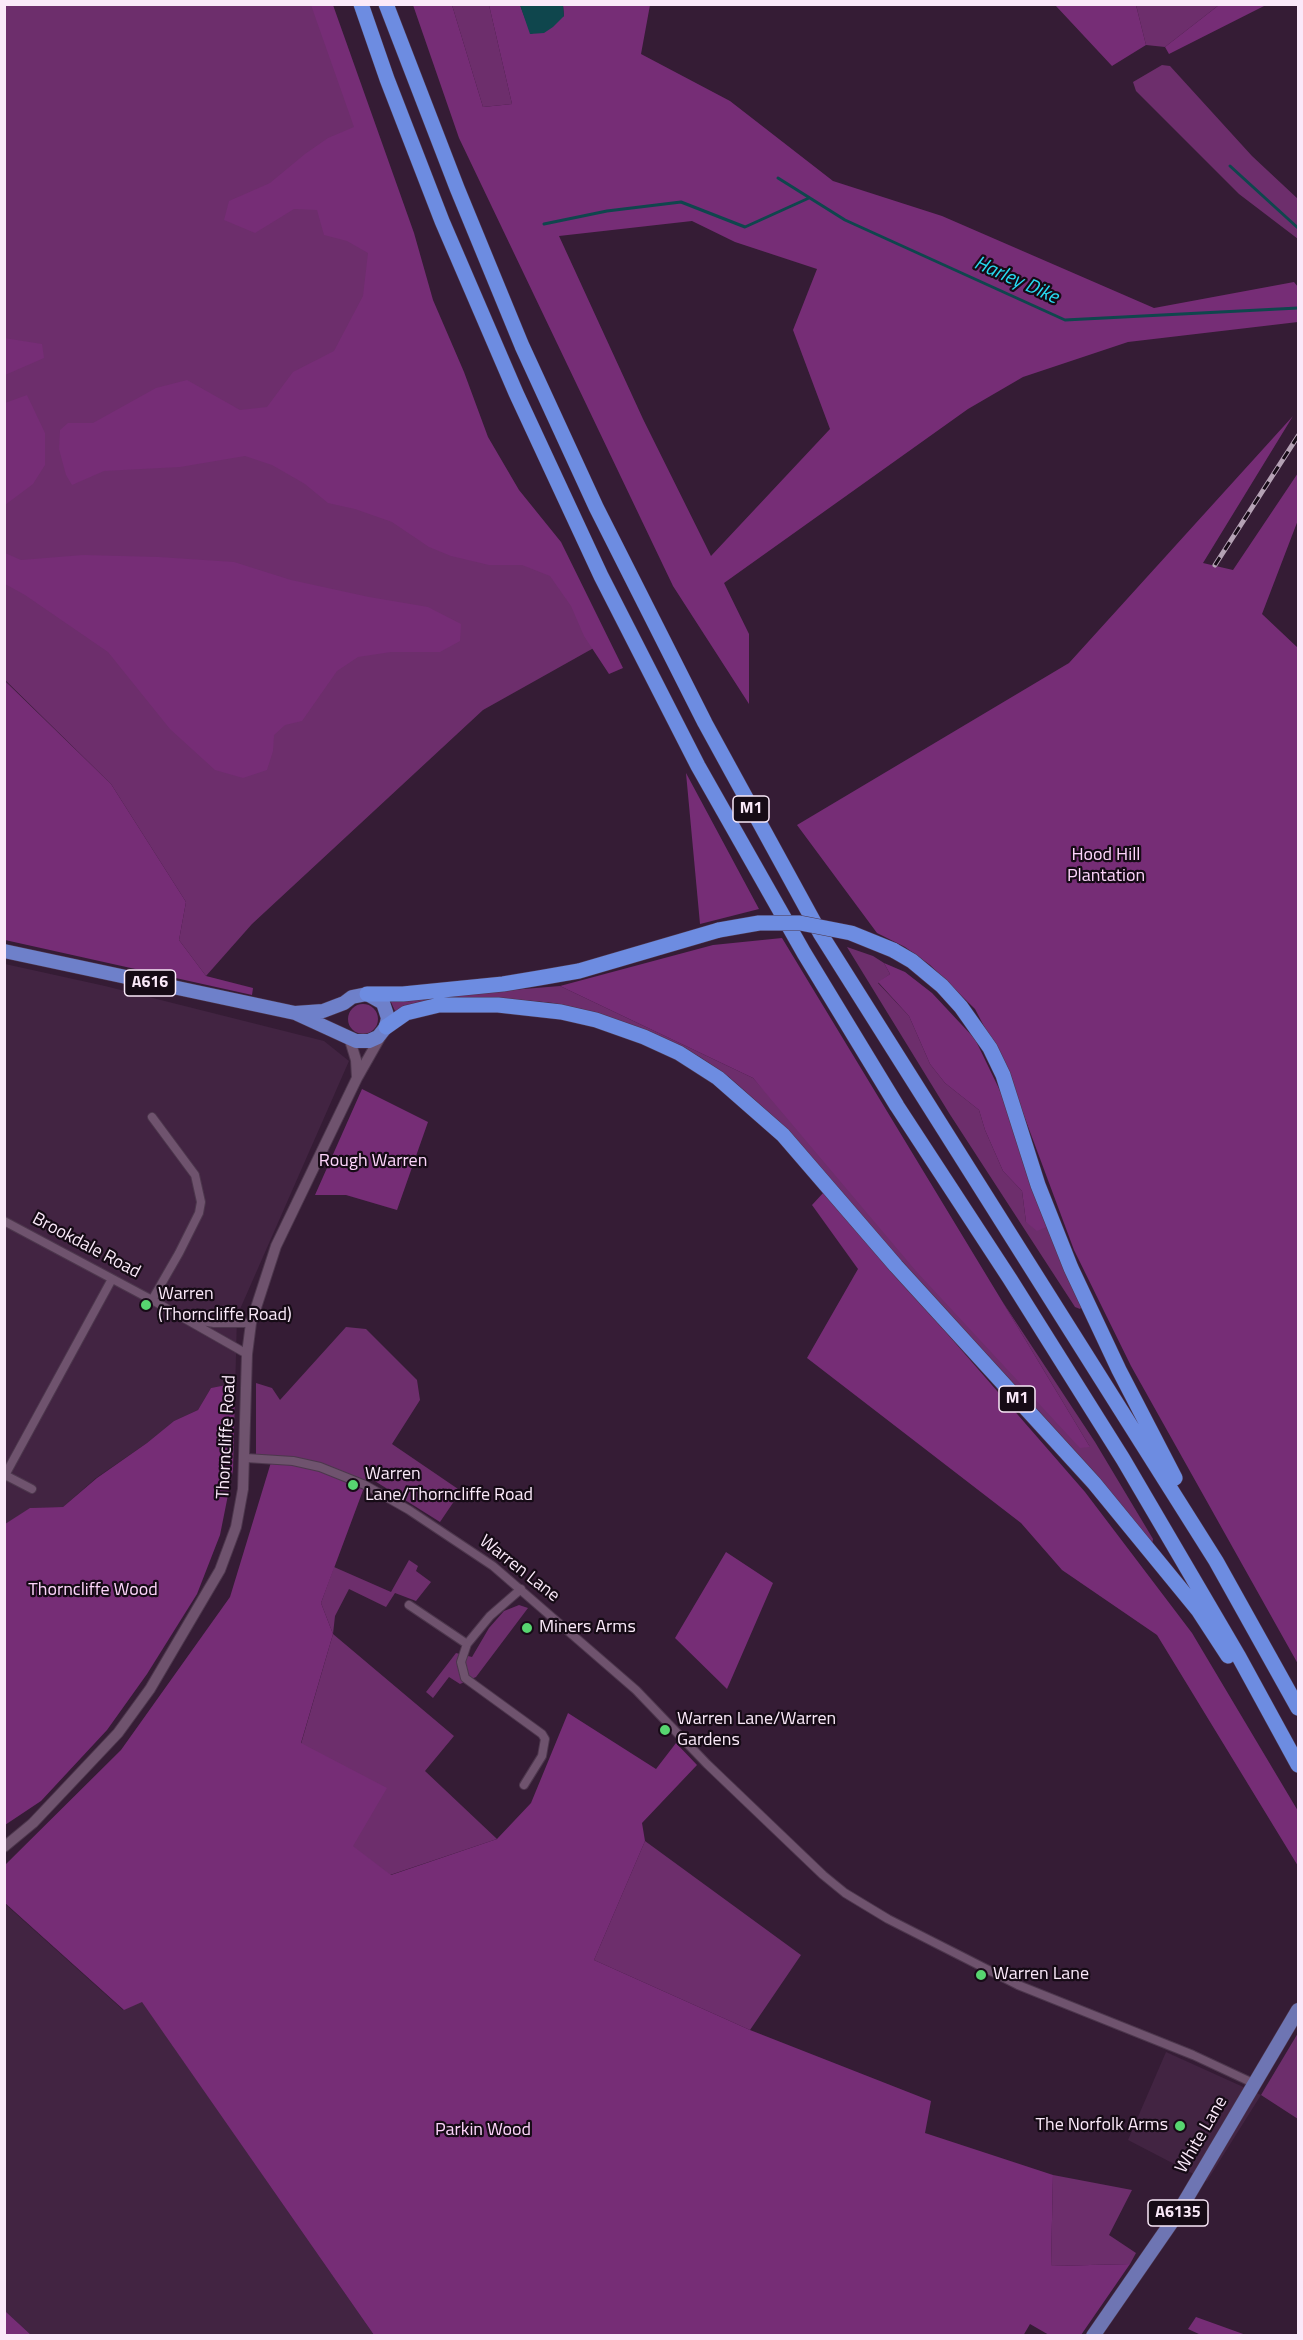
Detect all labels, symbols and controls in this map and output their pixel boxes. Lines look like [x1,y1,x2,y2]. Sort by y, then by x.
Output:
water label: Harley Dike [970,252,1062,310]
road number: M1 [733,796,769,822]
park label: Hood Hill Plantation [1067,845,1145,888]
road number: A616 [124,970,176,996]
park label: Rough Warren [319,1151,427,1173]
street label: Brookdale Road [28,1208,144,1284]
place label: Warren (Thorncliffe Road) [158,1284,292,1326]
marker: Warren (Thorncliffe Road) [139,1298,153,1312]
street label: Thorncliffe Road [213,1374,241,1500]
road number: M1 [999,1386,1035,1412]
place label: Warren Lane/Thorncliffe Road [365,1464,533,1506]
marker: Warren Lane/Thorncliffe Road [346,1478,360,1492]
street label: Warren Lane [474,1531,564,1607]
park label: Thorncliffe Wood [28,1580,158,1602]
place label: Miners Arms [539,1617,636,1639]
marker: Miners Arms [520,1621,534,1635]
place label: Warren Lane/Warren Gardens [677,1709,836,1752]
marker: Warren Lane/Warren Gardens [658,1723,672,1737]
place label: Warren Lane [993,1964,1089,1986]
marker: Warren Lane [974,1968,988,1982]
street label: White Lane [1171,2093,1233,2177]
place label: The Norfolk Arms [1036,2115,1168,2137]
marker: The Norfolk Arms [1173,2119,1187,2133]
park label: Parkin Wood [435,2120,531,2142]
road number: A6135 [1148,2200,1208,2226]

